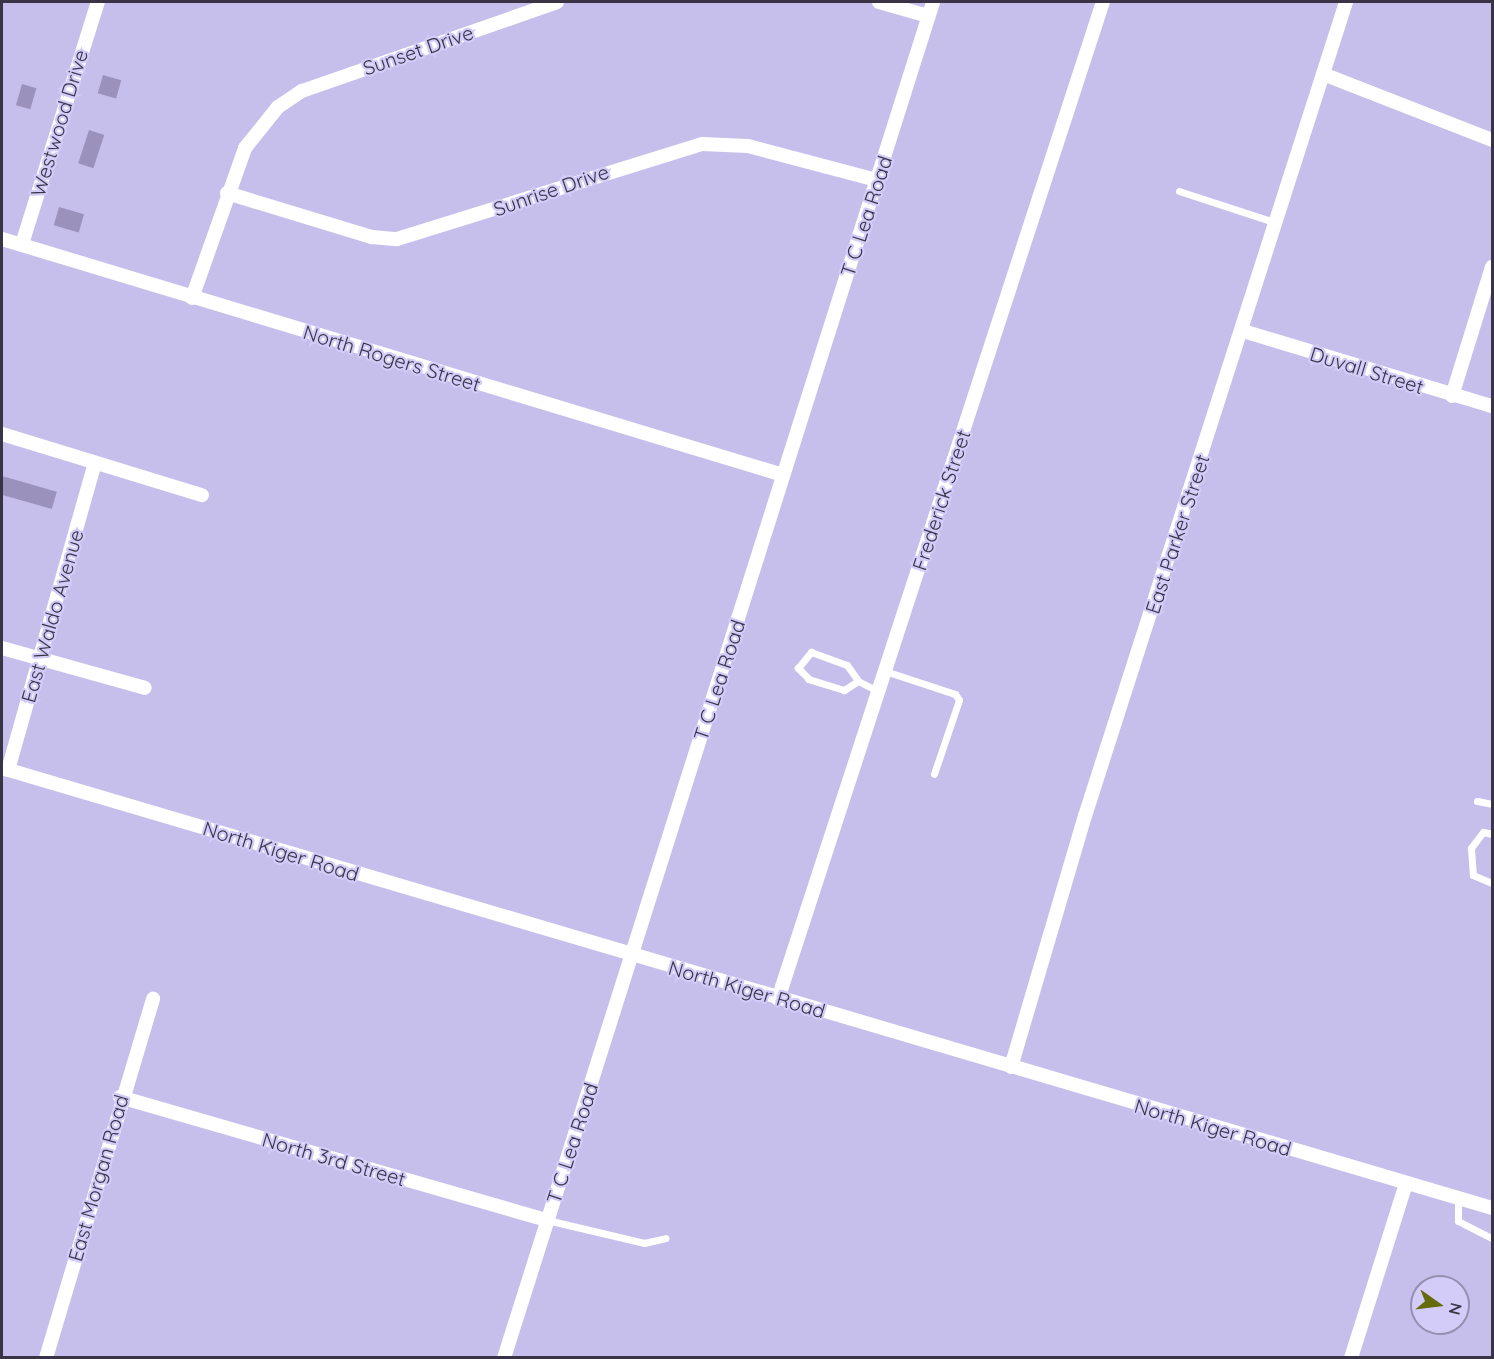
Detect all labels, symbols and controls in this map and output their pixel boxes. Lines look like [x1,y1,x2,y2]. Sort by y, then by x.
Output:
street label: Sunset Drive [360,20,476,80]
street label: Westwood Drive [25,47,93,199]
street label: T C Lea Road [835,153,897,279]
street label: Sunrise Drive [490,159,612,221]
street label: North Rogers Street [301,320,483,396]
street label: Duvall Street [1307,341,1427,399]
street label: Frederick Street [907,427,975,573]
street label: East Parker Street [1140,451,1214,617]
street label: East Waldo Avenue [16,527,88,705]
street label: T C Lea Road [688,617,750,743]
street label: North Kiger Road [200,816,362,886]
street label: North Kiger Road [666,955,828,1023]
street label: T C Lea Road [541,1080,603,1206]
street label: East Morgan Road [63,1092,133,1264]
street label: North Kiger Road [1132,1093,1294,1161]
street label: North 3rd Street [260,1127,408,1191]
north arrow [1410,1275,1470,1335]
text: N [1444,1301,1467,1317]

